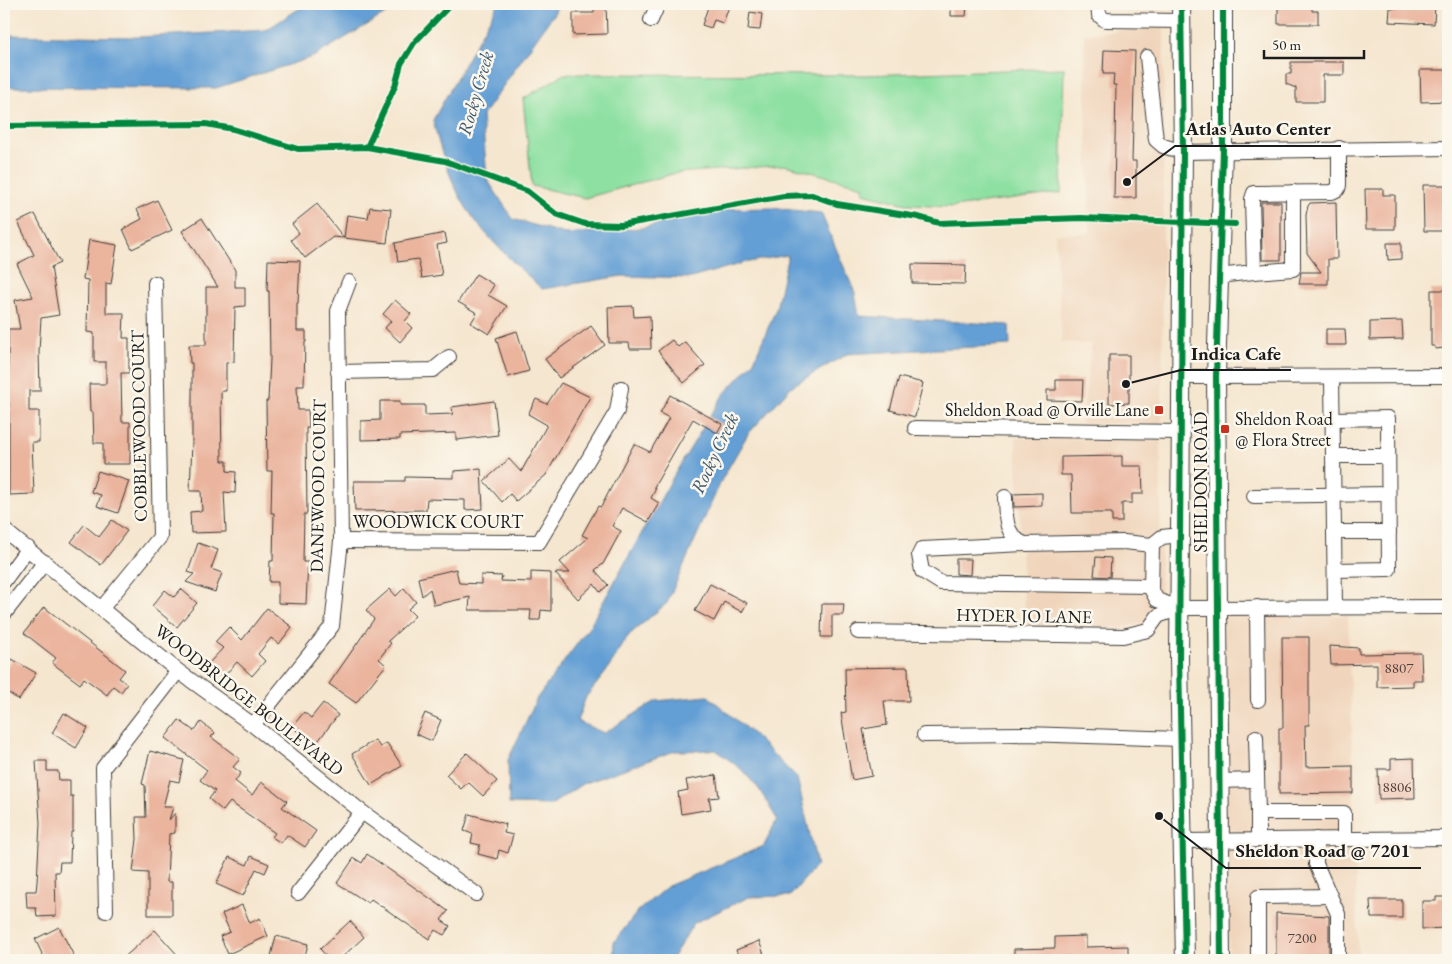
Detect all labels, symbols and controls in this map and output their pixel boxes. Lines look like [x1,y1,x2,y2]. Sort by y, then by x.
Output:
scale bar [1264,28,1364,60]
text: 50 m [1272,35,1301,54]
water label: Rocky Creek [452,48,499,138]
callout: Atlas Auto Center [1175,112,1341,146]
text: Atlas Auto Center [1184,116,1331,141]
street label: COBBLEWOOD COURT [125,329,152,522]
callout: Indica Cafe [1181,336,1291,370]
text: Indica Cafe [1191,341,1281,366]
street label: DANEWOOD COURT [304,398,331,573]
place label: Sheldon Road @ Orville Lane [945,398,1149,421]
marker: Sheldon Road @ Orville Lane [1153,404,1165,416]
place label: Sheldon Road @ Flora Street [1235,407,1334,451]
water label: Rocky Creek [685,409,744,498]
street label: SHELDON ROAD [1189,412,1212,552]
marker: Sheldon Road @ Flora Street [1219,423,1231,435]
street label: WOODWICK COURT [353,510,524,533]
street label: HYDER JO LANE [956,603,1092,628]
street label: WOODBRIDGE BOULEVARD [150,619,348,781]
house number: 8807 [1385,658,1414,677]
house number: 8806 [1383,777,1411,796]
callout: Sheldon Road @ 7201 [1226,834,1421,868]
text: Sheldon Road @ 7201 [1236,838,1410,863]
house number: 7200 [1288,928,1316,947]

